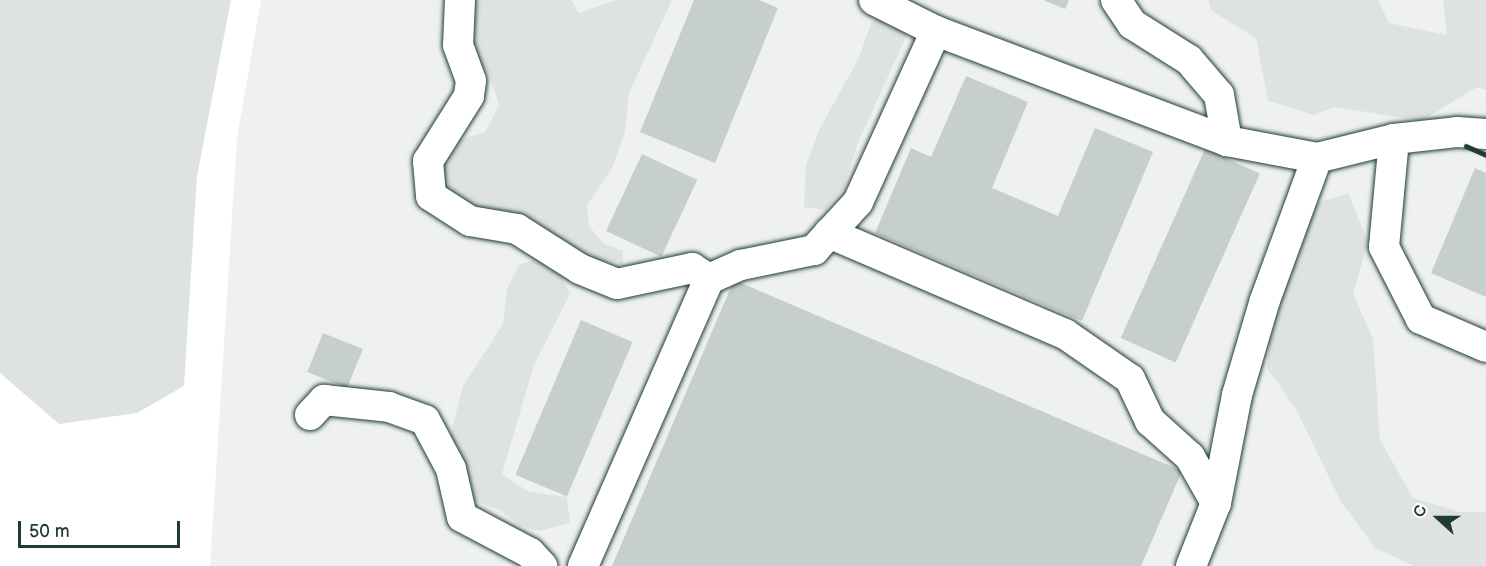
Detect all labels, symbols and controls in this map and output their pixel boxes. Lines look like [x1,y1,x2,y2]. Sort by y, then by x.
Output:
north arrow [1408,488,1468,548]
text: С [1410,503,1432,520]
scale bar [21,509,183,547]
text: 50 m [29,521,70,542]

